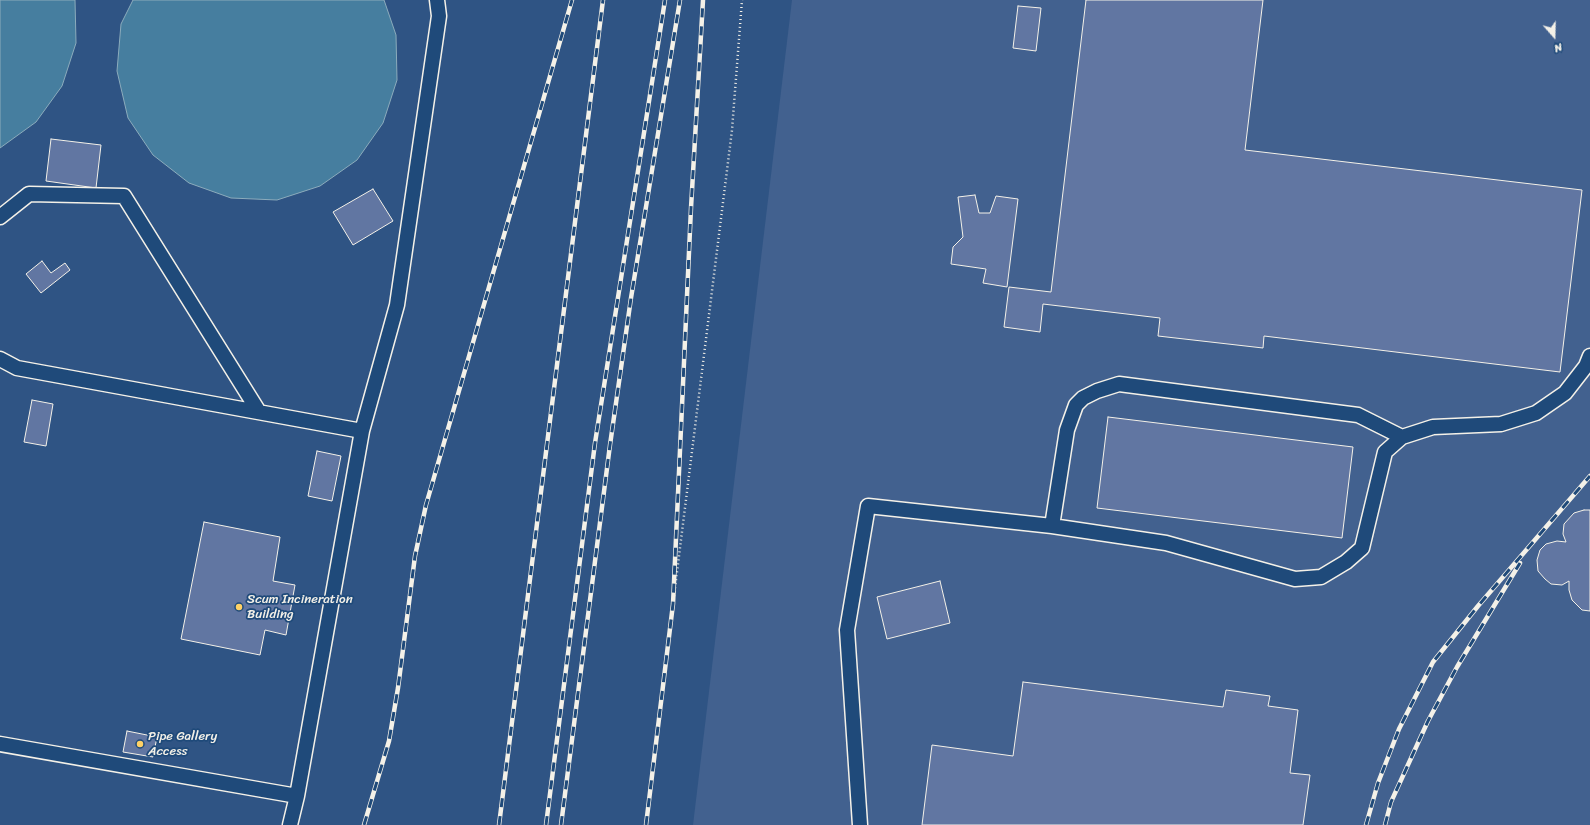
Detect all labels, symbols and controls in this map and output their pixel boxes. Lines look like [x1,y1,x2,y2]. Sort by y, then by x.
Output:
north arrow [1534,16,1574,56]
text: N [1551,38,1565,58]
place label: Scum Incineration Building [247,592,353,623]
marker: Scum Incineration Building [234,602,244,612]
place label: Pipe Gallery Access [148,729,217,760]
marker: Pipe Gallery Access [135,739,145,749]

